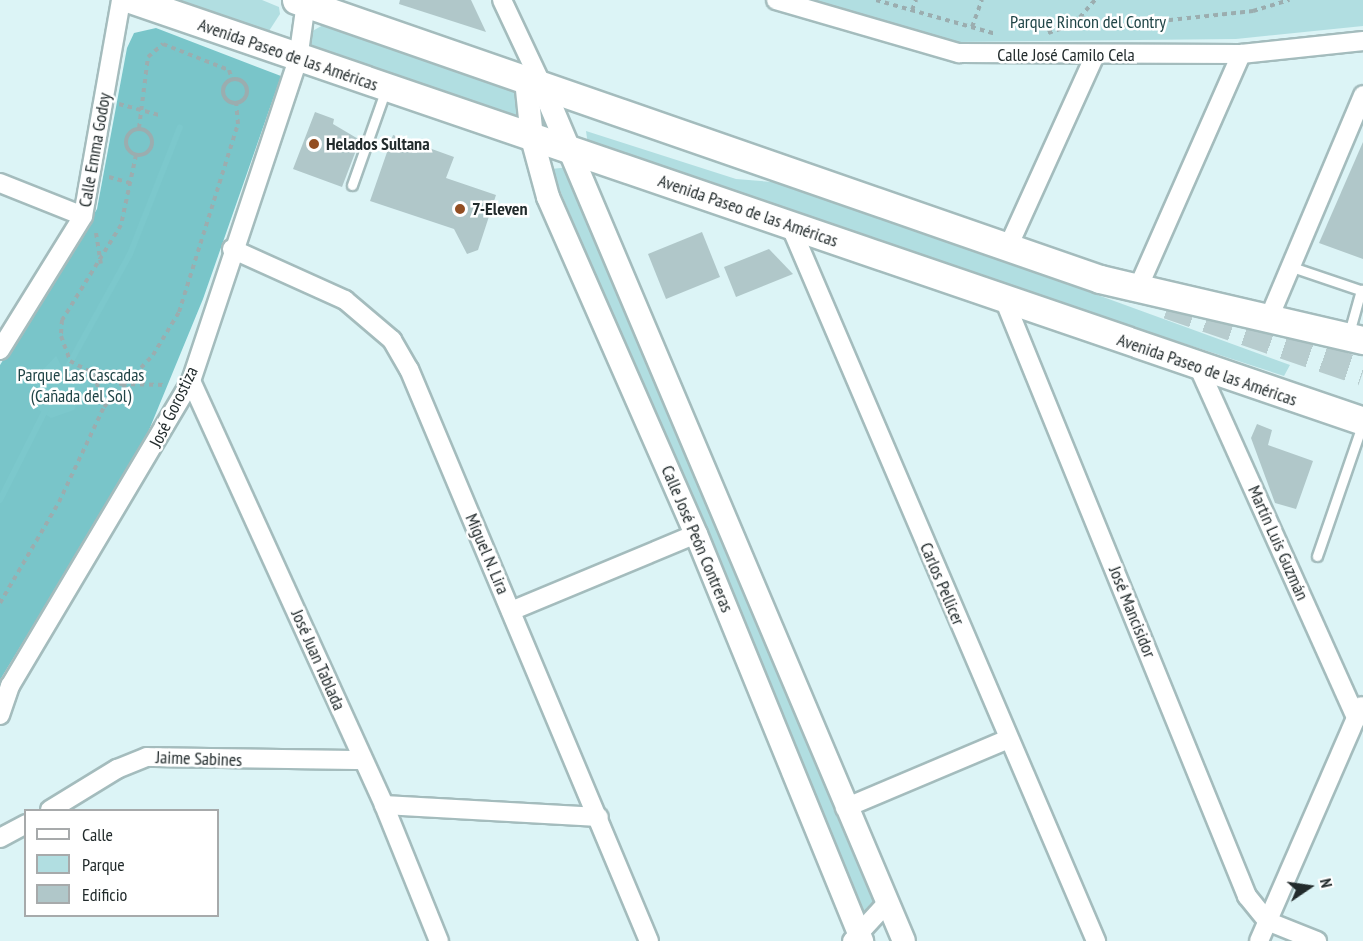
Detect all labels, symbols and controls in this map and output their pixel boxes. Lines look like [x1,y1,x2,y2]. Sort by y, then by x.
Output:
park label: Parque Rincon del Contry [1010,11,1166,33]
street label: Avenida Paseo de las Américas [195,14,381,96]
street label: Calle José Camilo Cela [997,44,1135,66]
street label: Calle Emma Godoy [74,91,116,209]
place label: Helados Sultana [326,133,430,155]
marker: Helados Sultana [307,137,321,151]
street label: Avenida Paseo de las Américas [655,170,841,252]
place label: 7-Eleven [472,198,528,220]
marker: 7-Eleven [453,202,467,216]
street label: Avenida Paseo de las Américas [1114,329,1300,411]
street label: José Gorostiza [145,363,203,451]
park label: Parque Las Cascadas (Cañada del Sol) [18,365,144,407]
street label: Calle José Peón Contreras [656,462,738,616]
street label: Martín Luis Guzmán [1243,482,1313,604]
street label: Miguel N. Lira [460,510,514,598]
street label: Carlos Pellicer [915,539,969,629]
street label: José Mancisidor [1104,563,1160,661]
street label: José Juan Tablada [286,606,350,714]
street label: Jaime Sabines [155,747,243,771]
legend [24,809,219,917]
text: Calle [82,823,113,846]
text: Parque [82,853,125,876]
north arrow [1279,857,1339,917]
text: N [1316,876,1337,889]
text: Edificio [82,883,127,906]

